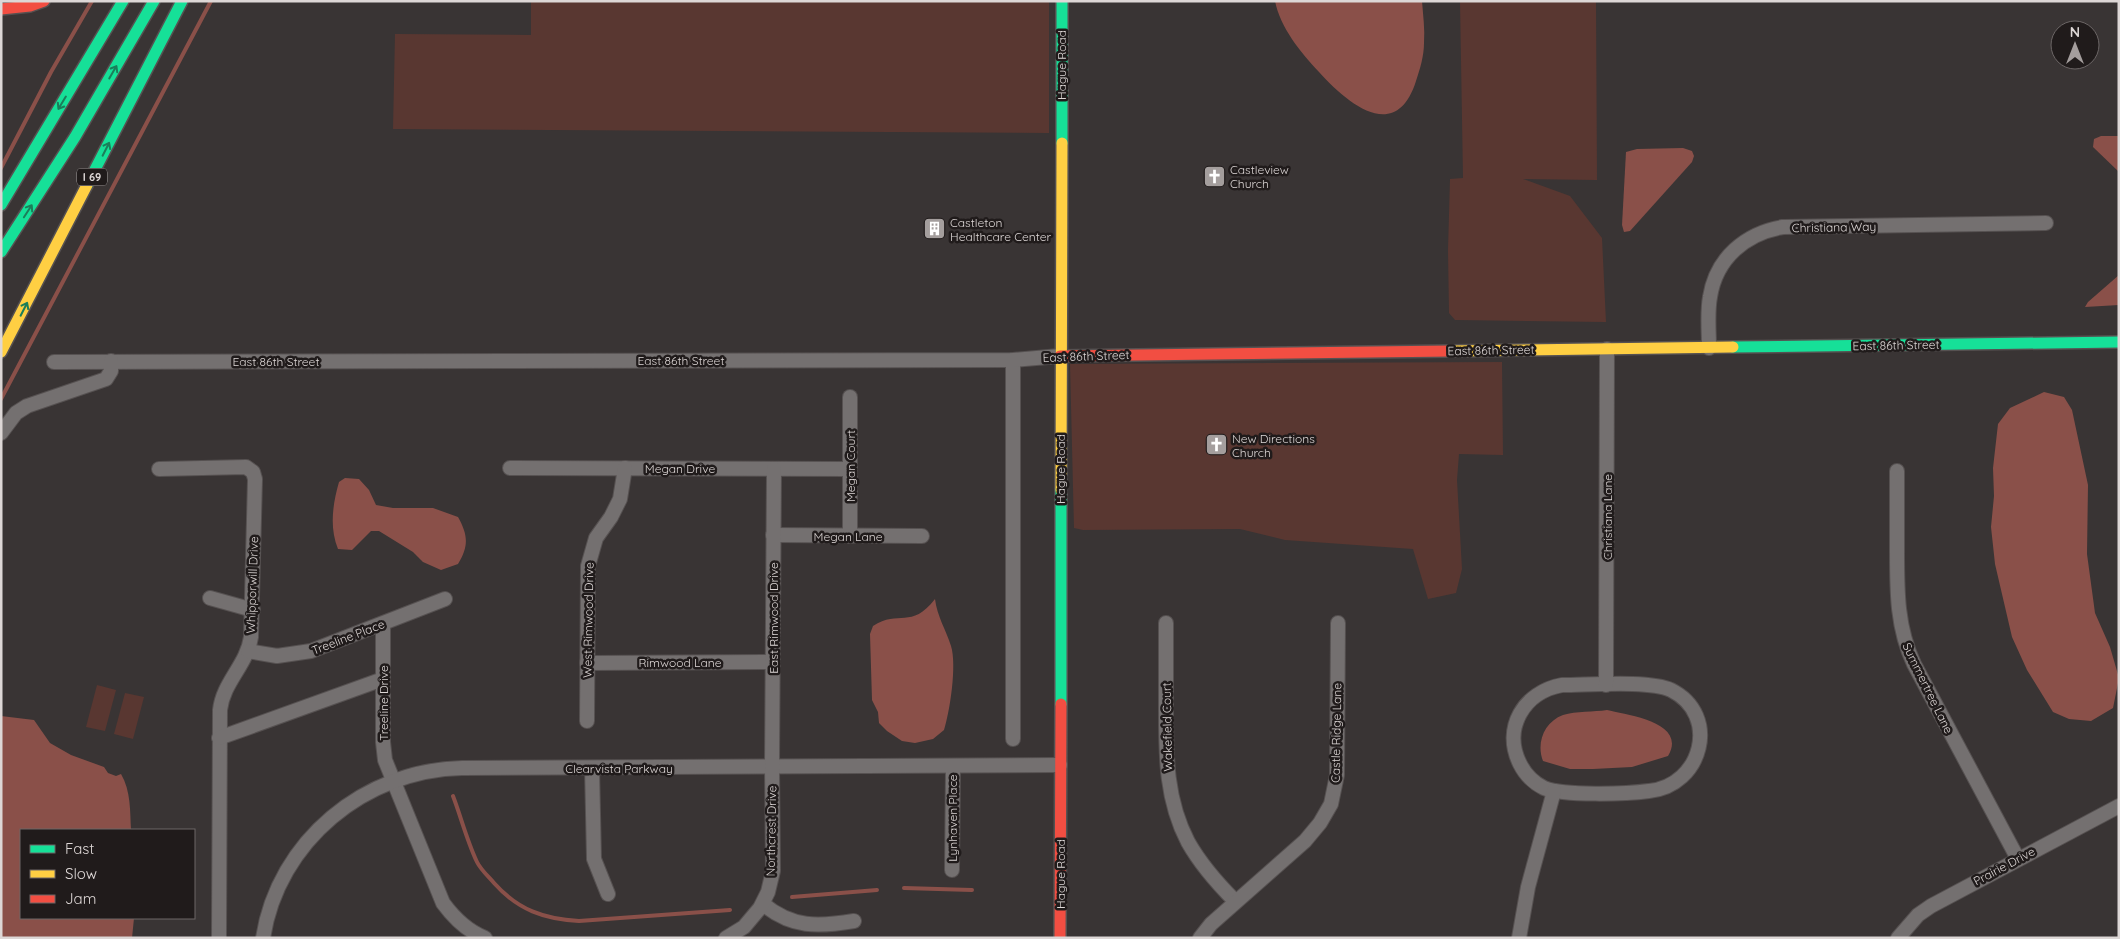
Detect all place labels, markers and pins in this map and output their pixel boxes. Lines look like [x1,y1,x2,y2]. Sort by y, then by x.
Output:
place label: Castleview Church [1230,162,1289,191]
church icon: Castleview Church [1202,164,1226,188]
place label: Castleton Healthcare Center [950,215,1052,244]
building icon: Castleton Healthcare Center [922,217,946,241]
place label: New Directions Church [1232,431,1315,460]
church icon: New Directions Church [1204,433,1228,457]

